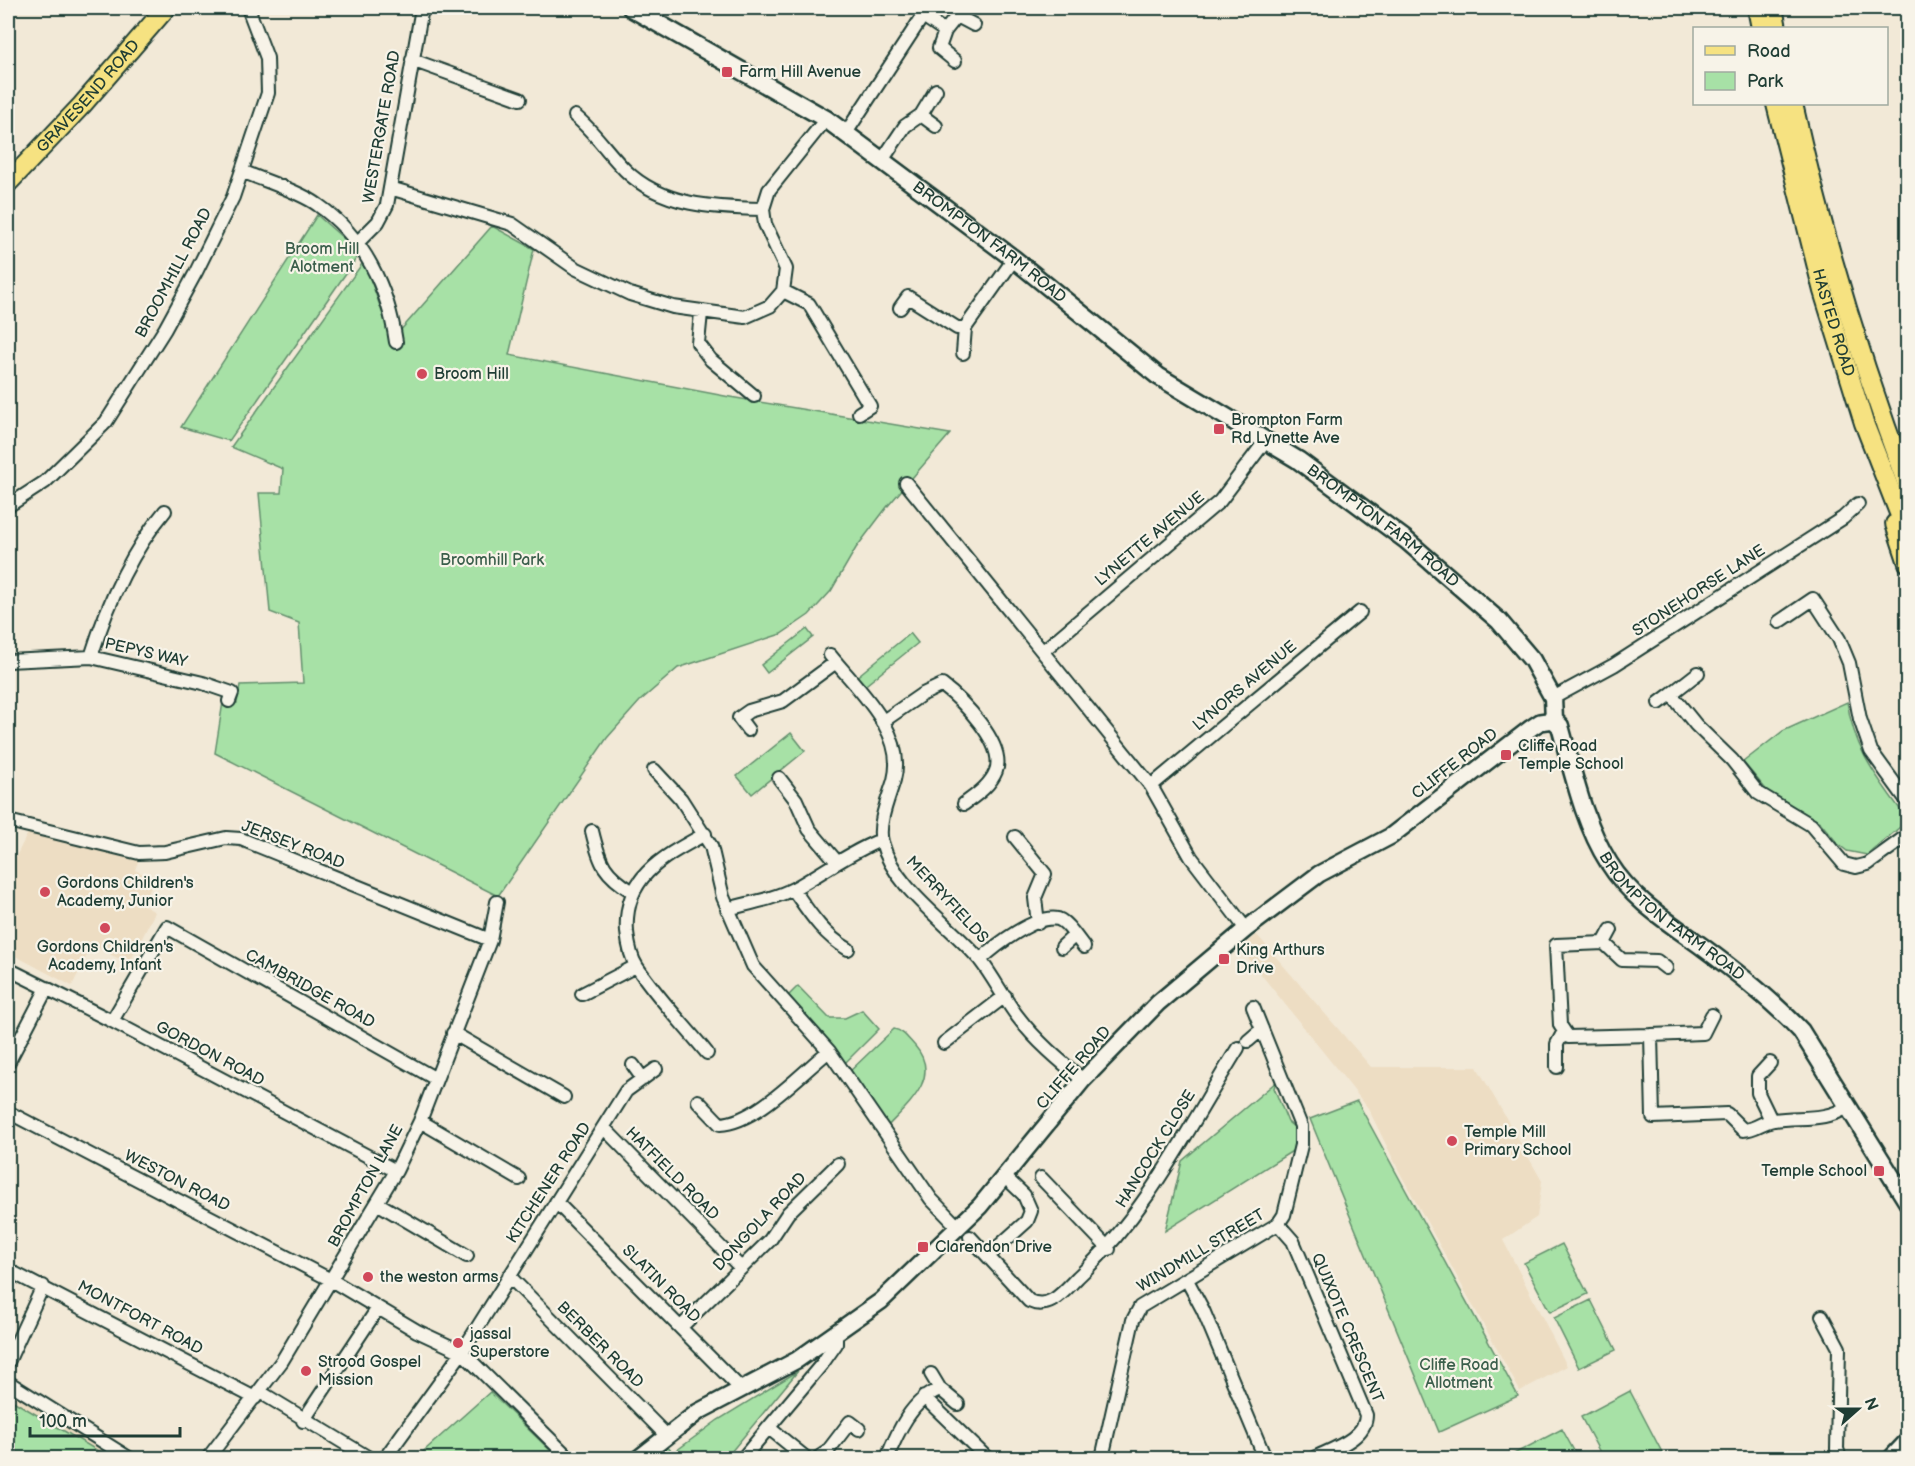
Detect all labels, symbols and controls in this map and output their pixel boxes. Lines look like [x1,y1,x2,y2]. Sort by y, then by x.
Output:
legend [1693,27,1888,105]
street label: GRAVESEND ROAD [32,36,144,157]
text: Road [1747,41,1791,62]
street label: WESTERGATE ROAD [359,49,405,205]
place label: Farm Hill Avenue [739,63,862,82]
marker: Farm Hill Avenue [720,65,734,79]
text: Park [1747,71,1783,92]
street label: BROMPTON FARM ROAD [909,177,1070,307]
street label: BROOMHILL ROAD [132,205,216,341]
park label: Broom Hill Alotment [285,240,359,277]
street label: HASTED ROAD [1808,267,1858,379]
place label: Broom Hill [434,365,509,384]
marker: Broom Hill [415,367,429,381]
place label: Brompton Farm Rd Lynette Ave [1231,411,1343,448]
marker: Brompton Farm Rd Lynette Ave [1212,422,1226,436]
street label: BROMPTON FARM ROAD [1303,460,1463,591]
street label: LYNETTE AVENUE [1091,488,1209,590]
street label: STONEHORSE LANE [1629,541,1769,641]
park label: Broomhill Park [440,551,544,570]
street label: PEPYS WAY [103,634,190,672]
street label: LYNORS AVENUE [1189,637,1301,735]
street label: CLIFFE ROAD [1408,724,1502,804]
place label: Cliffe Road Temple School [1518,737,1624,774]
marker: Cliffe Road Temple School [1499,748,1513,762]
street label: JERSEY ROAD [239,817,347,873]
street label: BROMPTON FARM ROAD [1595,848,1748,985]
street label: MERRYFIELDS [902,853,992,947]
place label: Gordons Children's Academy, Junior [57,874,194,911]
marker: Gordons Children's Academy, Junior [38,885,52,899]
marker: Gordons Children's Academy, Infant [98,921,112,935]
place label: Gordons Children's Academy, Infant [37,938,173,975]
place label: King Arthurs Drive [1236,941,1325,978]
street label: CAMBRIDGE ROAD [242,946,378,1032]
marker: King Arthurs Drive [1217,952,1231,966]
street label: GORDON ROAD [152,1017,268,1091]
street label: CLIFFE ROAD [1033,1023,1115,1113]
street label: HANCOCK CLOSE [1112,1087,1200,1211]
street label: KITCHENER ROAD [503,1119,595,1247]
street label: BROMPTON LANE [324,1121,408,1251]
street label: HATFIELD ROAD [621,1123,723,1225]
place label: Temple Mill Primary School [1464,1123,1571,1160]
marker: Temple Mill Primary School [1445,1134,1459,1148]
street label: WESTON ROAD [121,1146,233,1216]
place label: Temple School [1761,1162,1867,1181]
marker: Temple School [1872,1164,1886,1178]
street label: DONGOLA ROAD [709,1169,811,1275]
street label: WINDMILL STREET [1134,1205,1269,1297]
place label: Clarendon Drive [935,1238,1053,1257]
marker: Clarendon Drive [916,1240,930,1254]
street label: SLATIN ROAD [618,1241,704,1327]
street label: QUIXOTE CRESCENT [1307,1250,1387,1406]
place label: the weston arms [380,1268,499,1287]
marker: the weston arms [361,1270,375,1284]
street label: MONTFORT ROAD [74,1277,206,1359]
street label: BERBER ROAD [553,1298,647,1392]
place label: jassal Superstore [469,1325,550,1362]
marker: jassal Superstore [451,1336,465,1350]
place label: Strood Gospel Mission [318,1353,421,1390]
park label: Cliffe Road Allotment [1419,1356,1499,1393]
marker: Strood Gospel Mission [299,1364,313,1378]
north arrow [1828,1379,1888,1439]
text: N [1860,1395,1882,1413]
scale bar [30,1400,180,1438]
text: 100 m [39,1411,87,1432]

